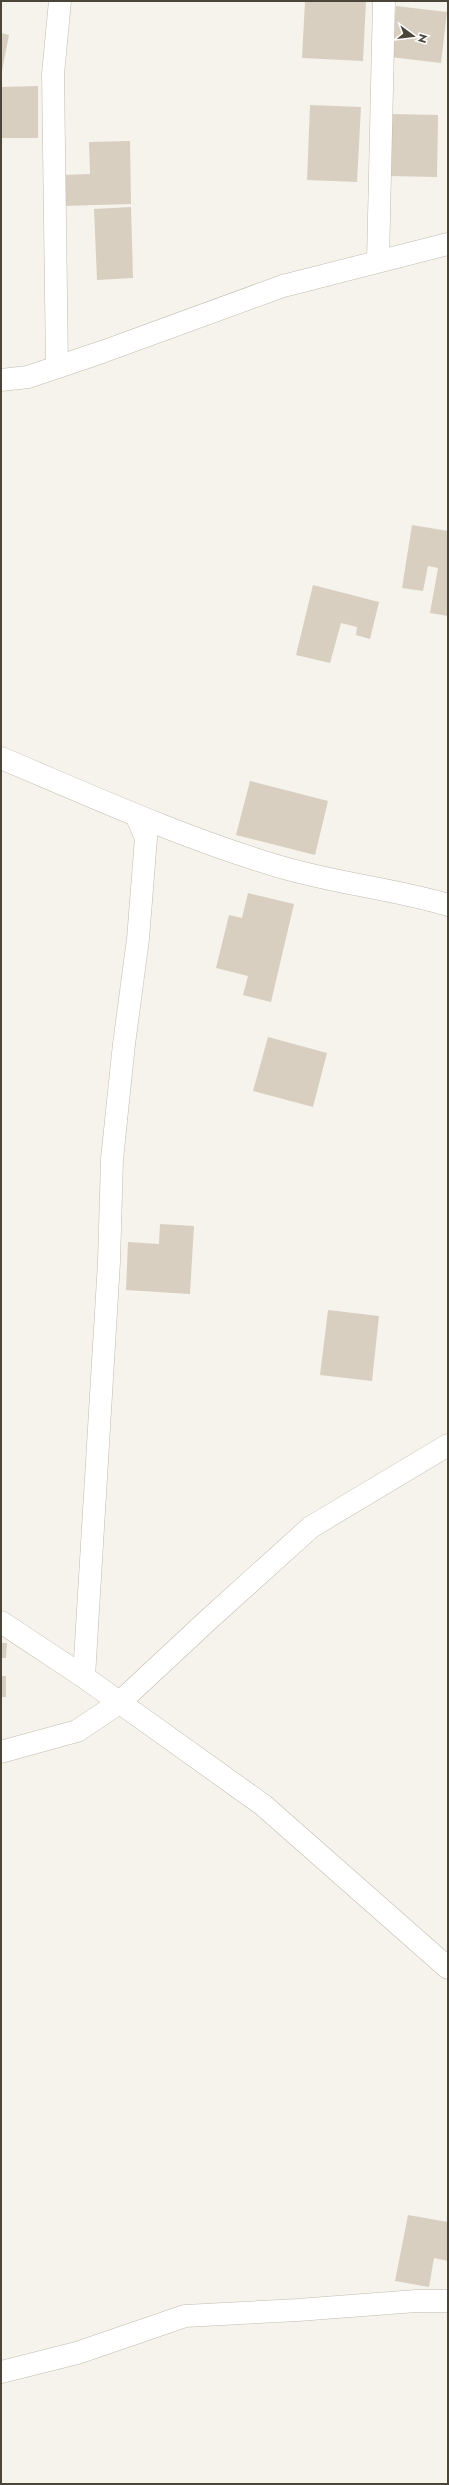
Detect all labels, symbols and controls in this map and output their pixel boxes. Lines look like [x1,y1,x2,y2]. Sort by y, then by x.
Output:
north arrow [393,16,433,56]
text: N [414,32,432,45]

